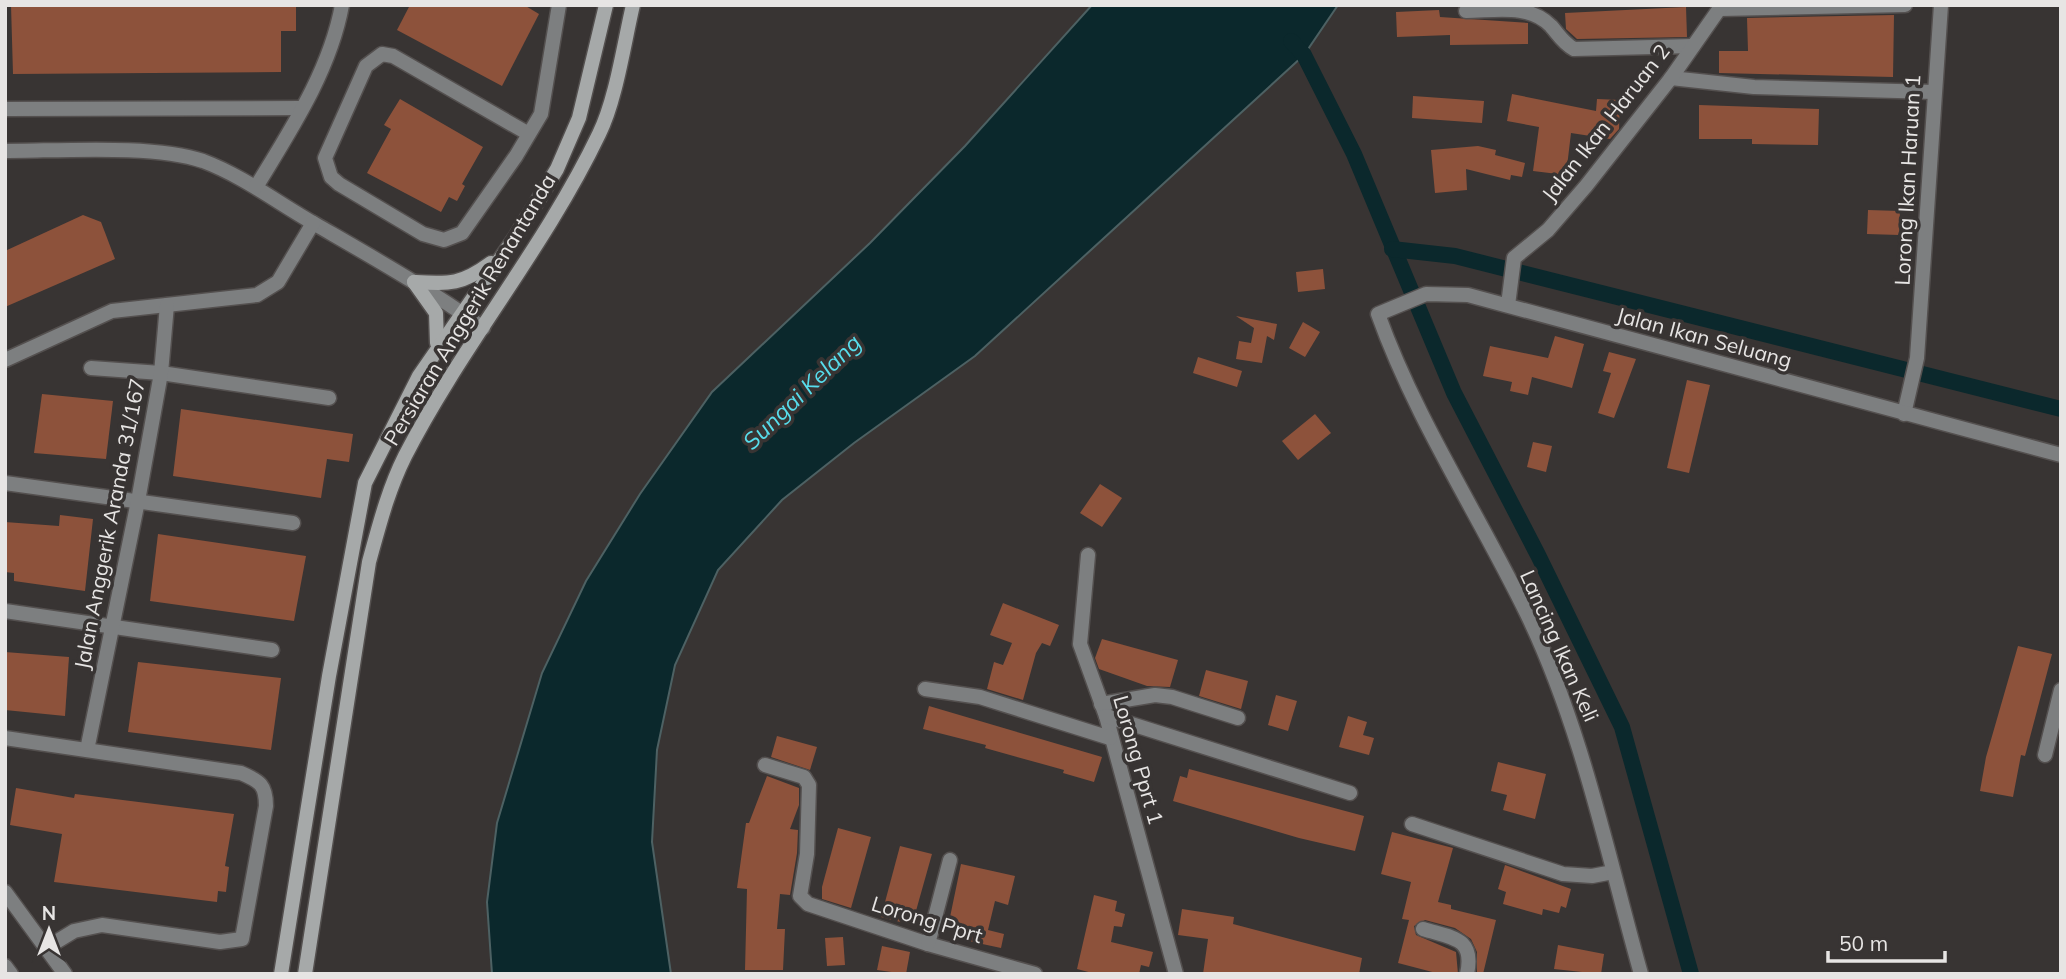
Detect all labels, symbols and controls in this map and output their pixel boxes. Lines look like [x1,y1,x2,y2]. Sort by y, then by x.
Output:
street label: Jalan Ikan Haruan 2 [1536,38,1675,206]
street label: Lorong Ikan Haruan 1 [1888,74,1926,286]
street label: Persiaran Anggerik Renantanda [378,169,561,450]
street label: Jalan Ikan Seluang [1614,301,1795,373]
water label: Sungai Kelang [736,328,867,455]
street label: Jalan Anggerik Aranda 31/167 [68,376,150,672]
street label: Lancing Ikan Keli [1515,566,1605,725]
street label: Lorong Pprt 1 [1108,692,1170,827]
street label: Lorong Pprt [869,890,986,948]
north arrow [14,895,84,965]
text: N [42,901,56,925]
scale bar [1828,920,1945,964]
text: 50 m [1839,930,1888,956]

